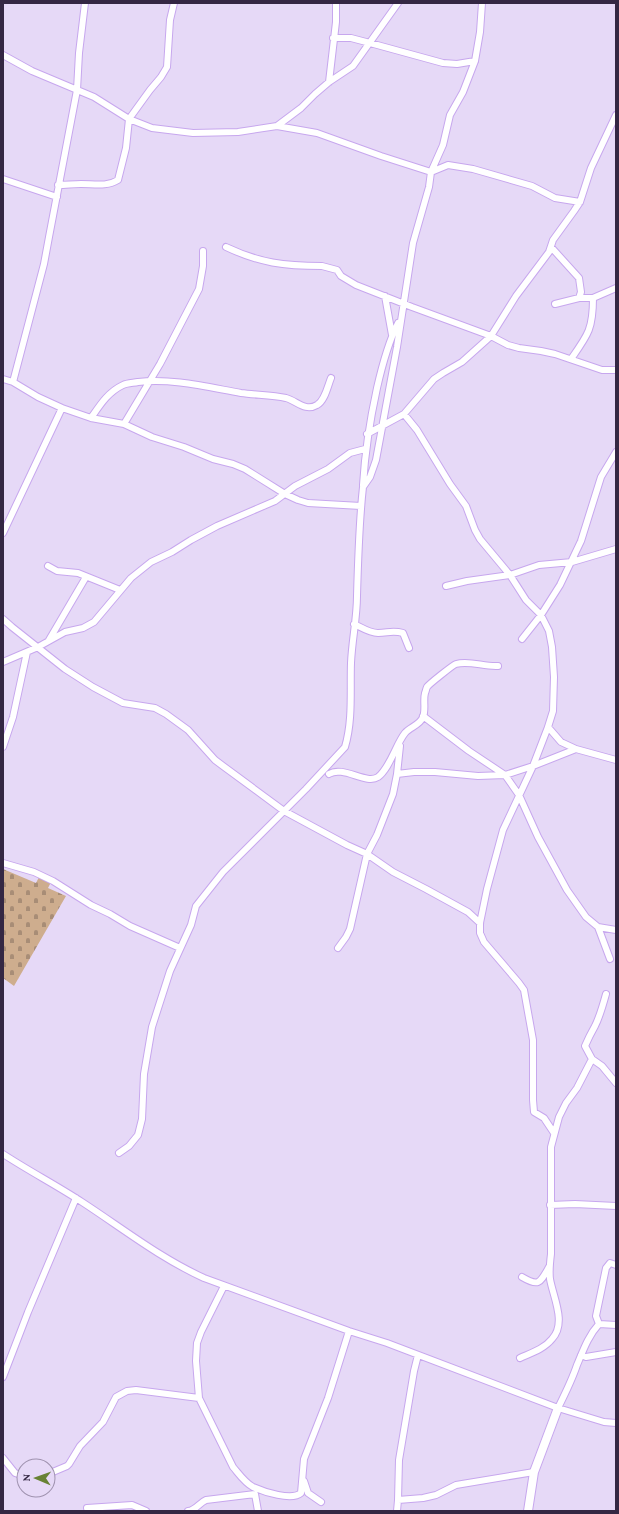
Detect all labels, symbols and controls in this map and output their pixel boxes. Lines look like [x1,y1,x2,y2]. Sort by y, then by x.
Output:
north arrow [16,1458,56,1498]
text: N [20,1473,32,1482]

